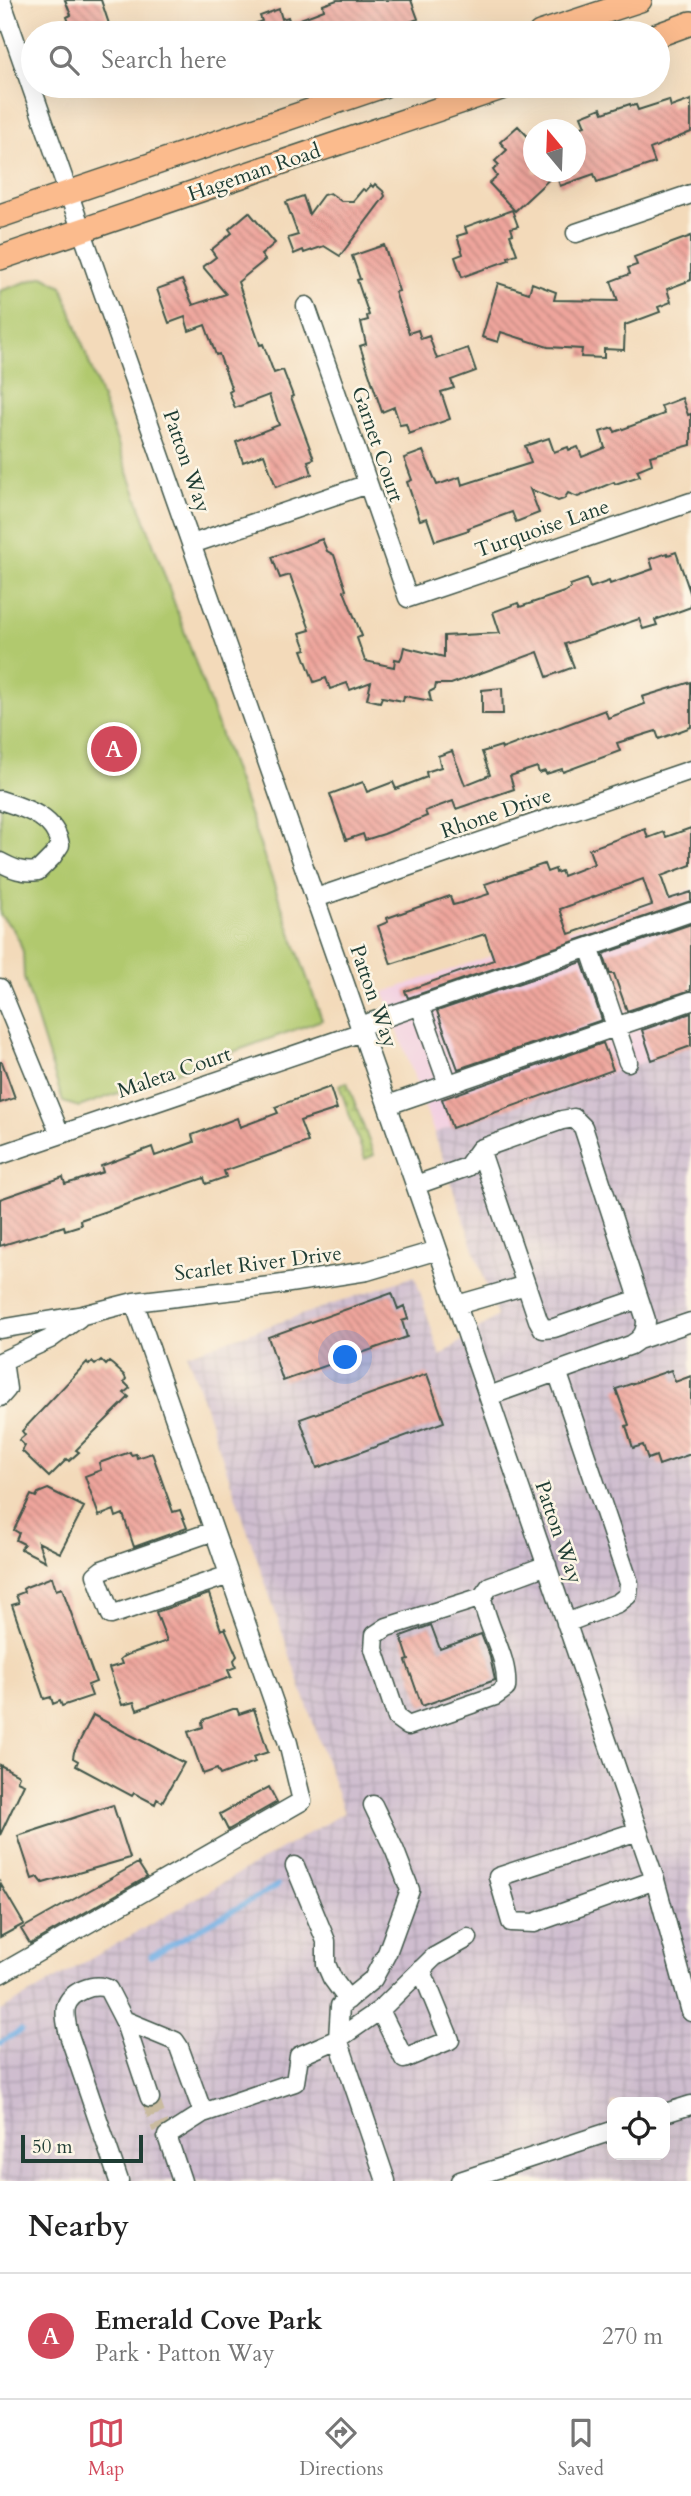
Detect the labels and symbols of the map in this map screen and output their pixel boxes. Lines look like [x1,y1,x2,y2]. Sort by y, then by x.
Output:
north arrow [523,119,586,182]
street label: Hageman Road [184,136,324,209]
street label: Garnet Court [344,383,411,506]
street label: Patton Way [155,406,218,516]
street label: Turquoise Lane [471,492,613,565]
pin: A [91,723,137,775]
street label: Rhone Drive [437,781,555,846]
street label: Patton Way [342,941,405,1051]
street label: Maleta Court [114,1039,235,1105]
street label: Scarlet River Drive [173,1239,344,1288]
your location [328,1340,362,1374]
street label: Patton Way [527,1477,590,1587]
scale bar [21,2132,144,2164]

